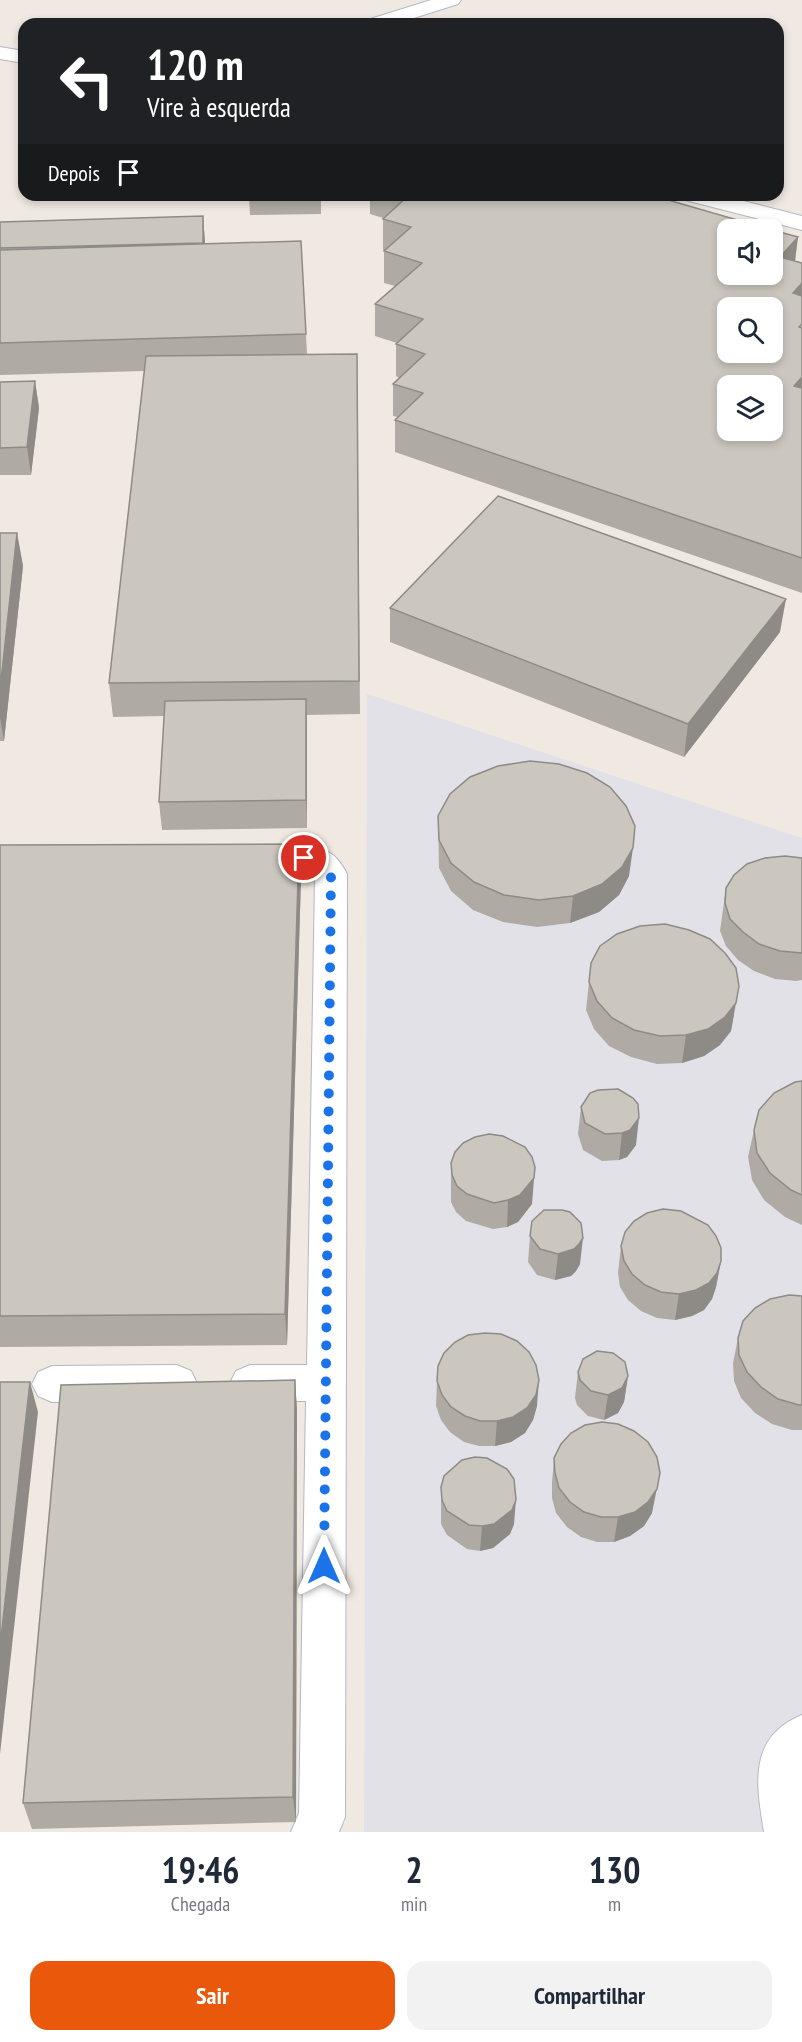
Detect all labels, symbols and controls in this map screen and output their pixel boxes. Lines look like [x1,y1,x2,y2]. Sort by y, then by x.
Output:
text: 120 m [147,37,244,92]
icon: left [48,42,126,120]
text: Vire à esquerda [147,90,291,124]
icon: arrive [112,156,145,189]
text: Depois [48,159,100,187]
map controls [717,219,783,441]
button: sound [717,219,783,285]
button: search [717,297,783,363]
button: layers [717,375,783,441]
pin [278,832,329,883]
icon: arrive [287,841,320,874]
position arrow [292,1534,356,1598]
text: 19:46 [162,1846,239,1893]
text: 2 [405,1846,423,1893]
text: 130 [589,1846,640,1893]
text: Chegada [171,1891,230,1917]
text: min [401,1891,427,1917]
text: m [608,1891,621,1917]
button: Sair [30,1961,395,2030]
button: Compartilhar [407,1961,772,2030]

